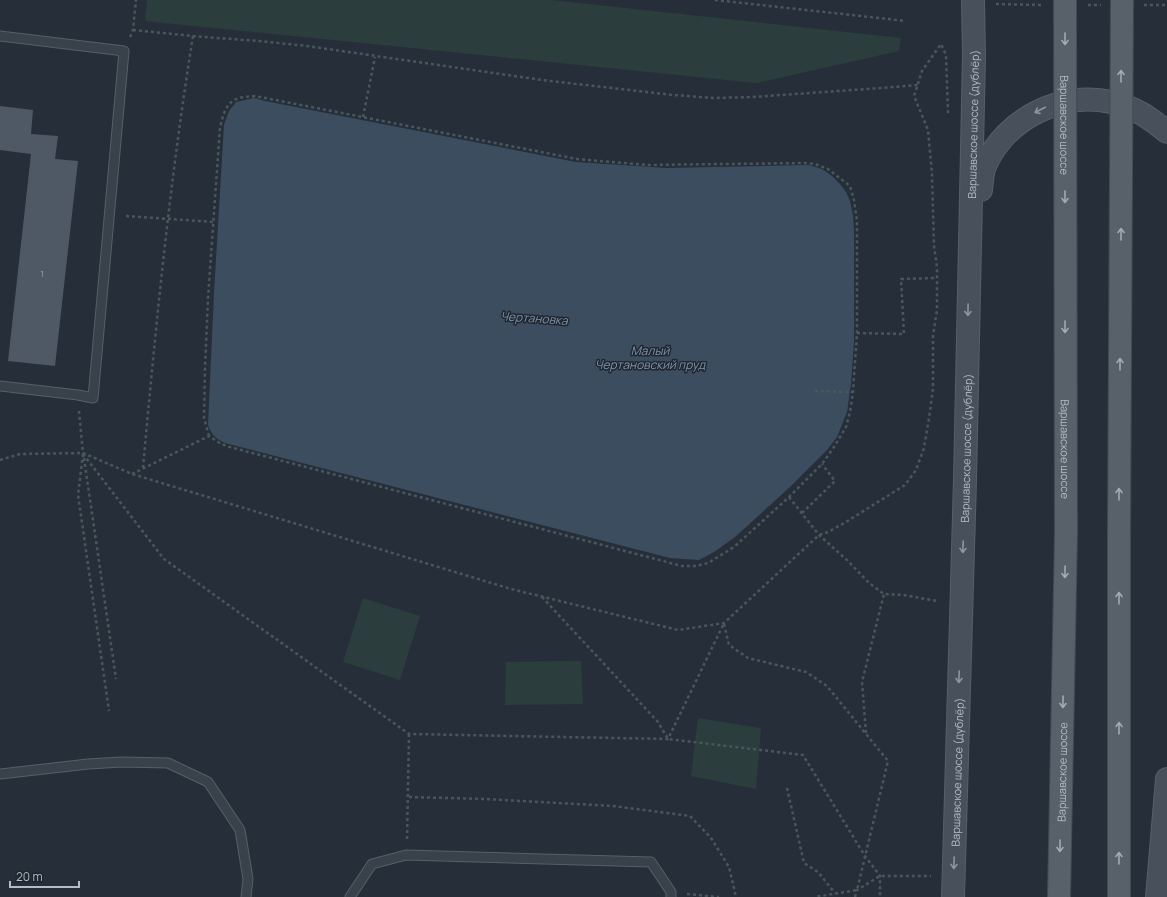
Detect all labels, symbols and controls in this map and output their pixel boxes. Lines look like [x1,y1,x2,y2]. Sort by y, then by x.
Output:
one-way arrow [1061,32,1069,45]
street label: Варшавское шоссе (дублёр) [963,50,982,199]
one-way arrow [1117,70,1125,83]
street label: Варшавское шоссе [1058,75,1073,175]
one-way arrow [1035,107,1047,114]
one-way arrow [1061,190,1069,203]
one-way arrow [1117,228,1124,241]
house number: 1 [40,267,44,280]
one-way arrow [964,303,972,316]
water label: Чертановка [500,307,570,329]
one-way arrow [1062,320,1069,333]
water label: Малый Чертановский пруд [595,342,706,373]
one-way arrow [1116,358,1124,371]
street label: Варшавское шоссе (дублёр) [956,374,975,523]
street label: Варшавское шоссе [1058,399,1073,499]
one-way arrow [1115,488,1123,501]
one-way arrow [959,540,967,553]
one-way arrow [1061,565,1069,578]
one-way arrow [1115,592,1123,605]
one-way arrow [955,670,963,683]
one-way arrow [1059,695,1066,708]
street label: Варшавское шоссе (дублёр) [947,697,966,847]
street label: Варшавское шоссе [1053,721,1070,822]
one-way arrow [1115,722,1123,735]
one-way arrow [1056,839,1064,852]
one-way arrow [1115,852,1123,865]
one-way arrow [950,856,957,869]
scale bar [10,863,79,889]
text: 20 m [16,868,43,885]

